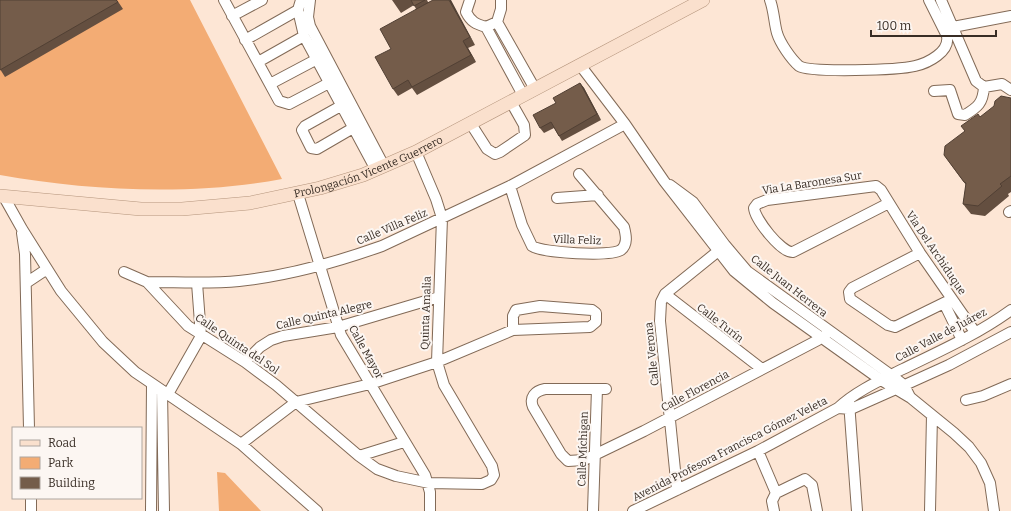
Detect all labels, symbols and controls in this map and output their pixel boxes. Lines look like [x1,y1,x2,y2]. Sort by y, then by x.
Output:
scale bar [871,12,996,38]
text: 100 m [877,19,912,33]
street label: Prolongación Vicente Guerrero [293,133,445,200]
street label: Via La Baronesa Sur [761,169,863,197]
street label: Calle Villa Feliz [355,206,429,248]
street label: Via Del Archiduque [903,209,969,297]
street label: Villa Feliz [553,233,601,247]
street label: Calle Juan Herrera [748,252,830,320]
street label: Quinta Amalia [418,276,434,350]
street label: Calle Quinta Alegre [275,298,373,332]
street label: Calle Turín [694,301,746,345]
street label: Calle Valle de Juárez [893,305,989,365]
street label: Calle Quinta del Sol [192,311,282,377]
street label: Calle Verona [642,321,662,387]
street label: Calle Mayor [346,323,386,381]
street label: Calle Florencia [659,368,731,414]
street label: Avenida Profesora Francisca Gómez Veleta [631,394,829,504]
street label: Calle Míchigan [575,411,591,487]
legend [12,427,142,499]
text: Road [48,436,76,450]
text: Park [48,456,74,470]
text: Building [48,476,95,490]

